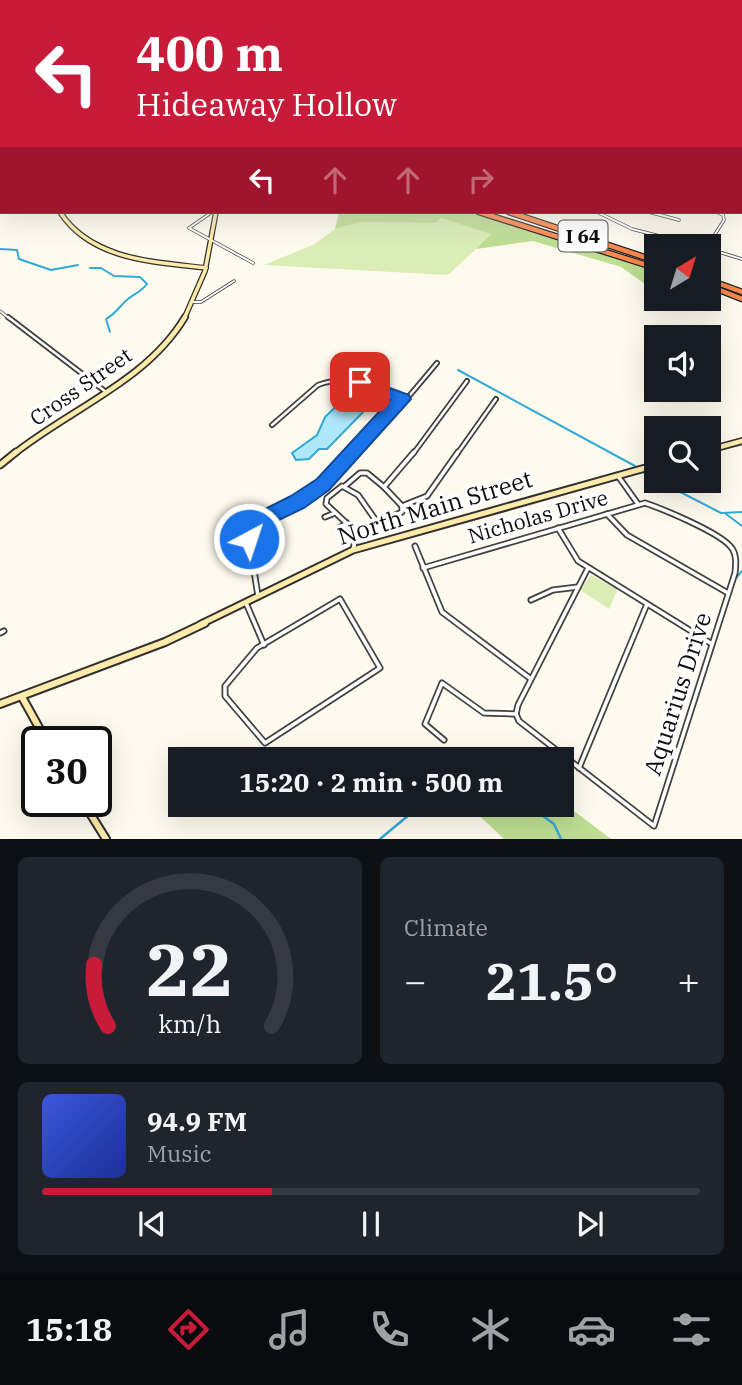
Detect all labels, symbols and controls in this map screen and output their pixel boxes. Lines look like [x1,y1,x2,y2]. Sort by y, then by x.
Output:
text: 400 m [136,21,283,84]
icon: left [21,28,112,119]
text: Hideaway Hollow [136,83,397,125]
icon: left [243,161,281,199]
icon: ahead [316,161,354,199]
icon: ahead [389,161,427,199]
icon: right [462,161,500,199]
road number: I 64 [558,220,608,252]
north arrow [644,234,721,312]
map controls [644,234,721,493]
button: sound [644,325,721,402]
street label: Cross Street [24,341,137,432]
pin [330,352,390,412]
icon: arrive [341,363,379,401]
button: search [644,416,721,493]
street label: North Main Street [333,462,536,552]
street label: Nicholas Drive [464,483,611,549]
position arrow [212,502,286,576]
street label: Aquarius Drive [636,608,718,779]
speed limit sign: 30 [21,726,112,817]
text: 15:20 · 2 min · 500 m [239,765,503,799]
text: Climate [404,912,488,942]
text: 22 [146,922,234,1017]
text: 21.5° [486,947,618,1014]
text: − [404,956,427,1005]
text: + [677,956,700,1005]
text: km/h [158,1007,222,1040]
text: 94.9 FM [147,1104,247,1138]
text: Music [147,1138,212,1168]
icon: previous [133,1205,171,1243]
icon: pause [352,1205,390,1243]
icon: next [571,1205,609,1243]
icon: directions [164,1305,213,1354]
icon: music [265,1305,314,1354]
icon: phone [365,1305,414,1354]
icon: climate [466,1305,515,1354]
icon: car [567,1305,616,1354]
icon: filters [667,1305,716,1354]
text: 15:18 [26,1308,112,1350]

